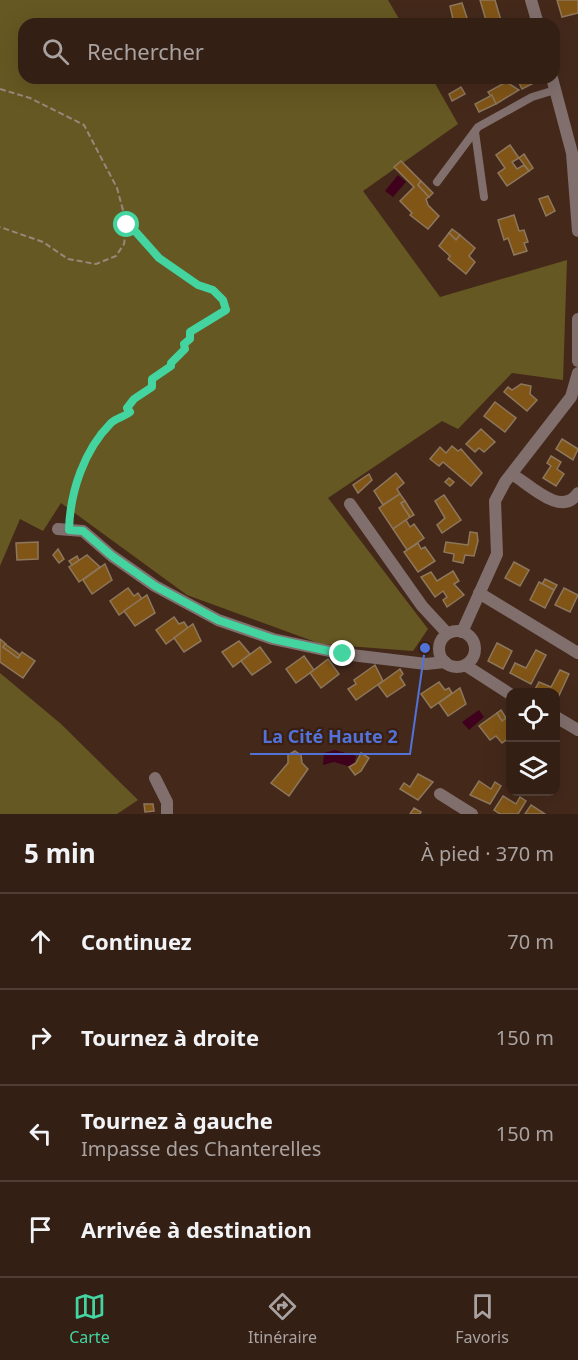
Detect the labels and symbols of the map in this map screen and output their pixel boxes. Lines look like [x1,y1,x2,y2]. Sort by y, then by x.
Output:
route start [113,211,139,237]
route end [329,640,355,666]
callout: La Cité Haute 2 [250,718,410,754]
text: La Cité Haute 2 [262,724,398,748]

